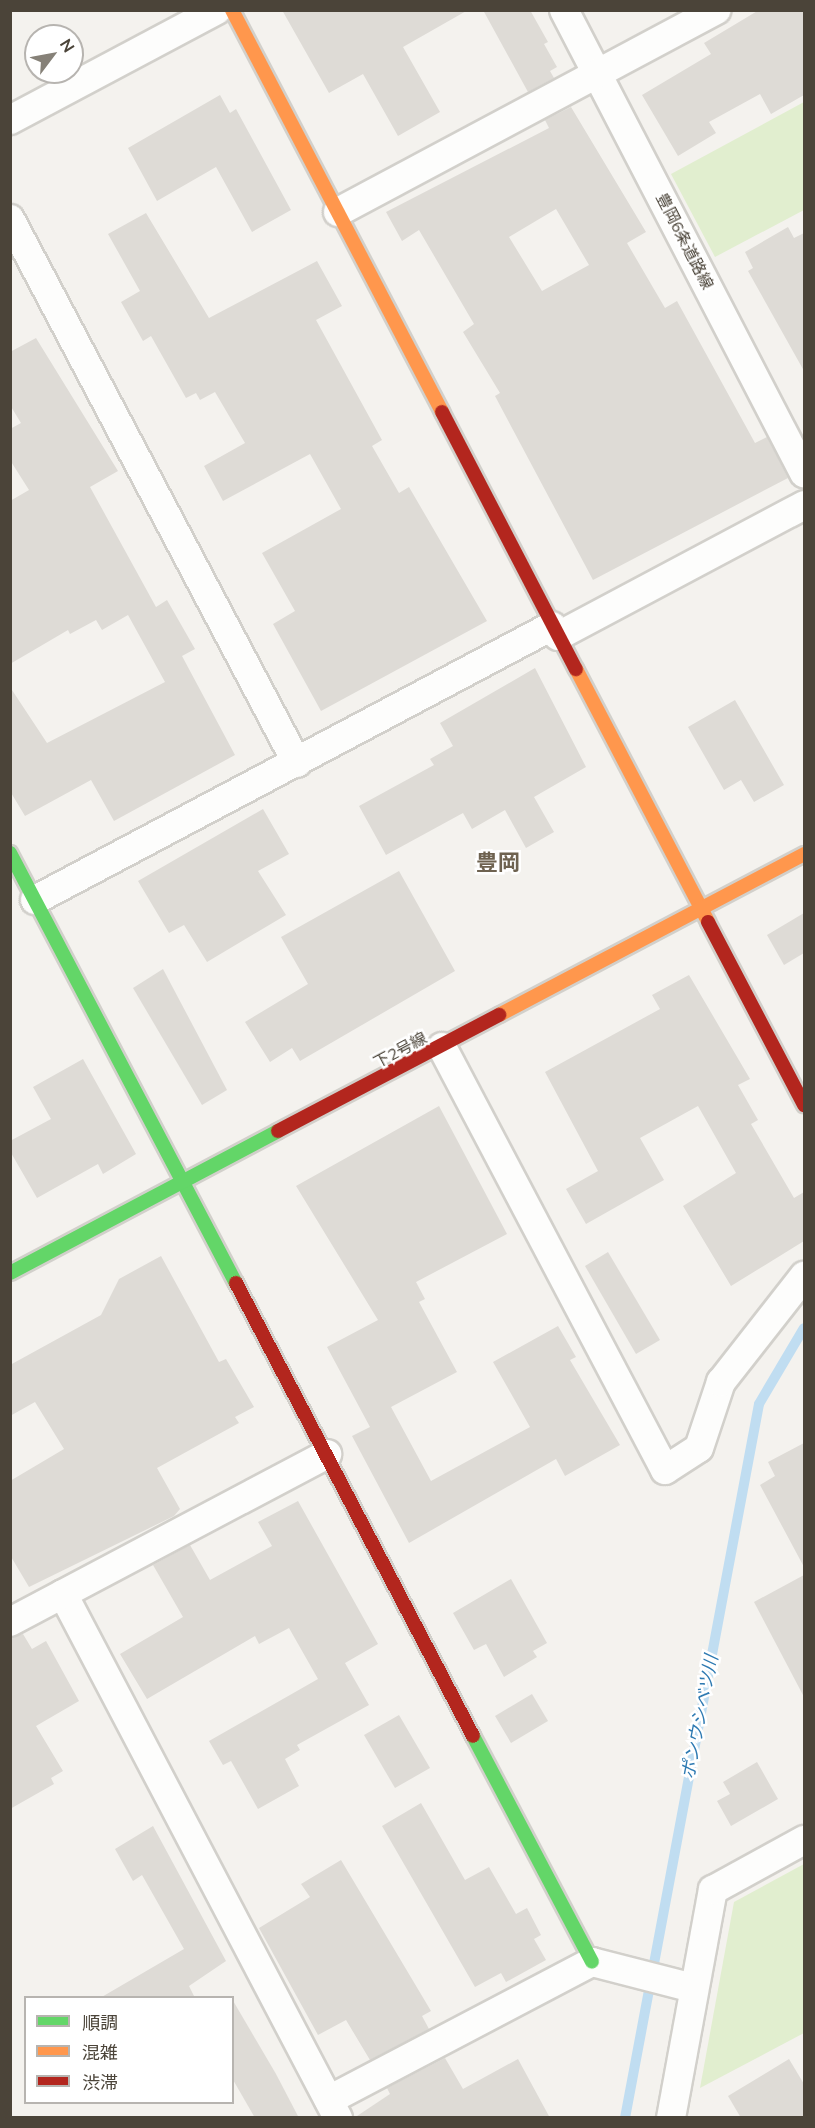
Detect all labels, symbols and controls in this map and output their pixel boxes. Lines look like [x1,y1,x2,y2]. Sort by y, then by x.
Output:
north arrow [24,24,84,84]
text: N [56,35,79,56]
street label: 豊岡6条道路線 [652,190,718,292]
district label: 豊岡 [476,850,520,876]
street label: 下2号線 [370,1028,430,1072]
water label: ポンウシベツ川 [677,1653,723,1781]
legend [24,1996,234,2104]
text: 順調 [82,2011,118,2034]
text: 混雑 [82,2041,118,2064]
text: 渋滞 [82,2071,118,2094]

